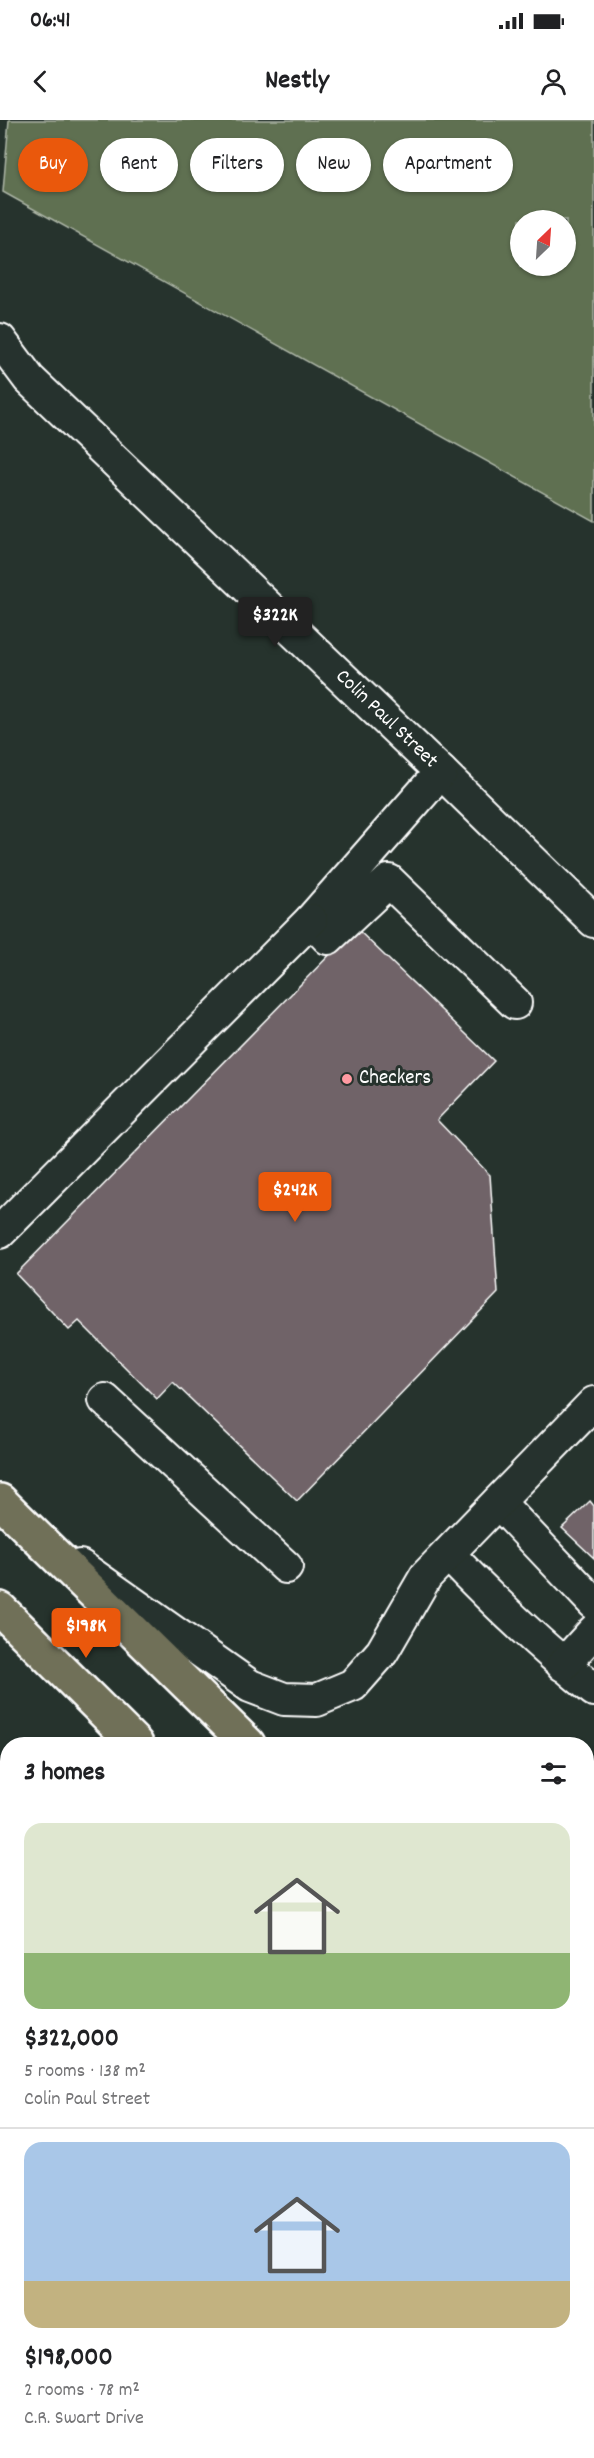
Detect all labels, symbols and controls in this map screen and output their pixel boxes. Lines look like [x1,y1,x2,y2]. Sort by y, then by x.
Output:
text: 06:41 [30,6,70,37]
text: Nestly [265,62,329,101]
icon: back [24,65,57,98]
icon: person [537,65,570,98]
chip: Buy [18,138,88,192]
chip: Rent [100,138,178,192]
chip: Filters [190,138,284,192]
chip: New [296,138,371,192]
chip: Apartment [383,138,513,192]
north arrow [510,210,576,276]
map controls [510,210,576,276]
pin: $322K [233,597,317,648]
text: $322K [252,602,298,630]
street label: Colin Paul Street [328,663,444,776]
place label: Checkers [359,1064,431,1094]
marker: Checkers [340,1072,354,1086]
pin: $242K [253,1172,337,1223]
text: $242K [272,1177,318,1205]
pin: $198K [44,1608,128,1659]
text: $198K [66,1613,106,1641]
text: 3 homes [24,1755,105,1792]
icon: filters [537,1757,570,1790]
icon: home [243,1862,351,1970]
text: $322,000 [24,2021,119,2058]
text: 5 rooms · 138 m² [24,2058,146,2086]
text: Colin Paul Street [24,2086,150,2114]
icon: home [243,2181,351,2289]
text: $198,000 [24,2340,113,2377]
text: 2 rooms · 78 m² [24,2377,140,2405]
text: C.R. Swart Drive [24,2405,144,2433]

